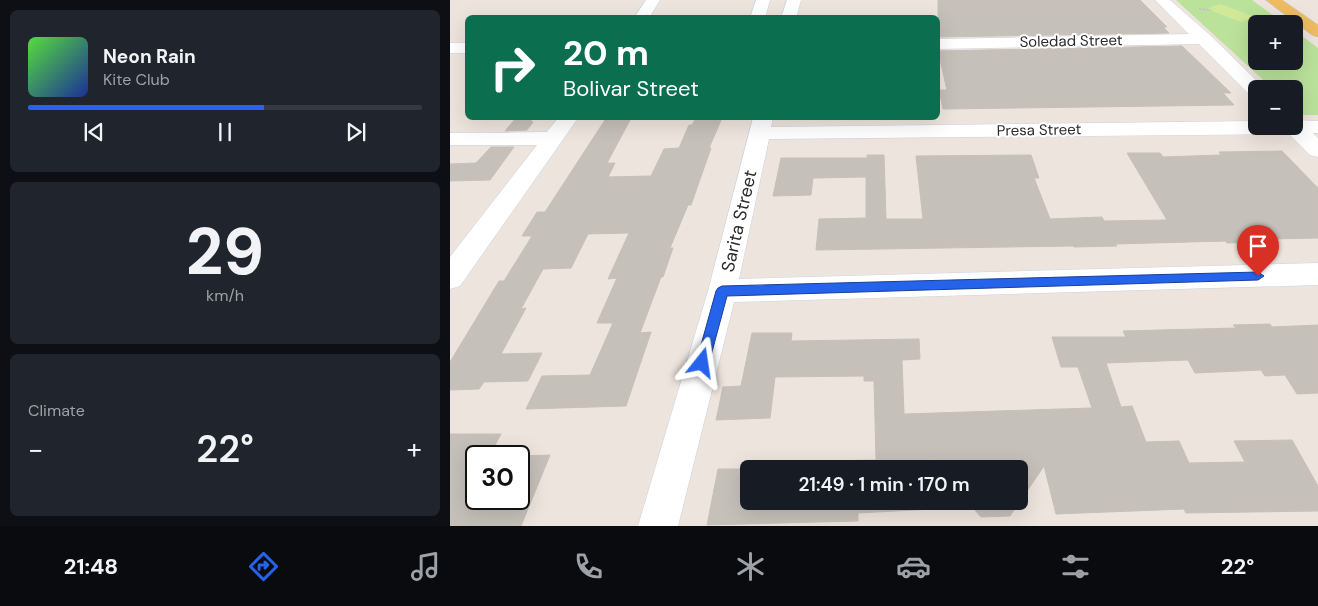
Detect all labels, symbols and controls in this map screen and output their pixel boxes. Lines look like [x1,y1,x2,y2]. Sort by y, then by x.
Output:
map controls [1248,15,1303,135]
button: + [1248,15,1303,70]
text: 20 m [563,30,649,76]
street label: Soledad Street [1019,30,1123,52]
icon: right [480,35,545,100]
text: Neon Rain [103,44,196,69]
text: Kite Club [103,69,170,90]
text: Bolivar Street [563,74,699,103]
button: − [1248,80,1303,135]
icon: previous [80,118,108,146]
icon: pause [211,118,239,146]
icon: next [342,118,370,146]
street label: Presa Street [996,119,1082,141]
street label: Sarita Street [716,168,762,274]
text: 29 [186,210,264,294]
pin [1237,225,1279,276]
icon: arrive [1244,232,1272,260]
text: km/h [206,285,244,306]
position arrow [675,336,727,388]
text: Climate [28,400,85,421]
text: 22° [196,424,254,474]
text: − [28,431,43,468]
text: + [407,431,422,468]
speed limit sign: 30 [465,445,530,510]
text: 21:49 · 1 min · 170 m [798,472,970,497]
icon: directions [246,549,281,584]
icon: music [408,549,443,584]
icon: phone [571,549,606,584]
icon: climate [733,549,768,584]
icon: car [896,549,931,584]
icon: filters [1058,549,1093,584]
text: 21:48 [64,552,118,581]
text: 22° [1221,552,1254,581]

